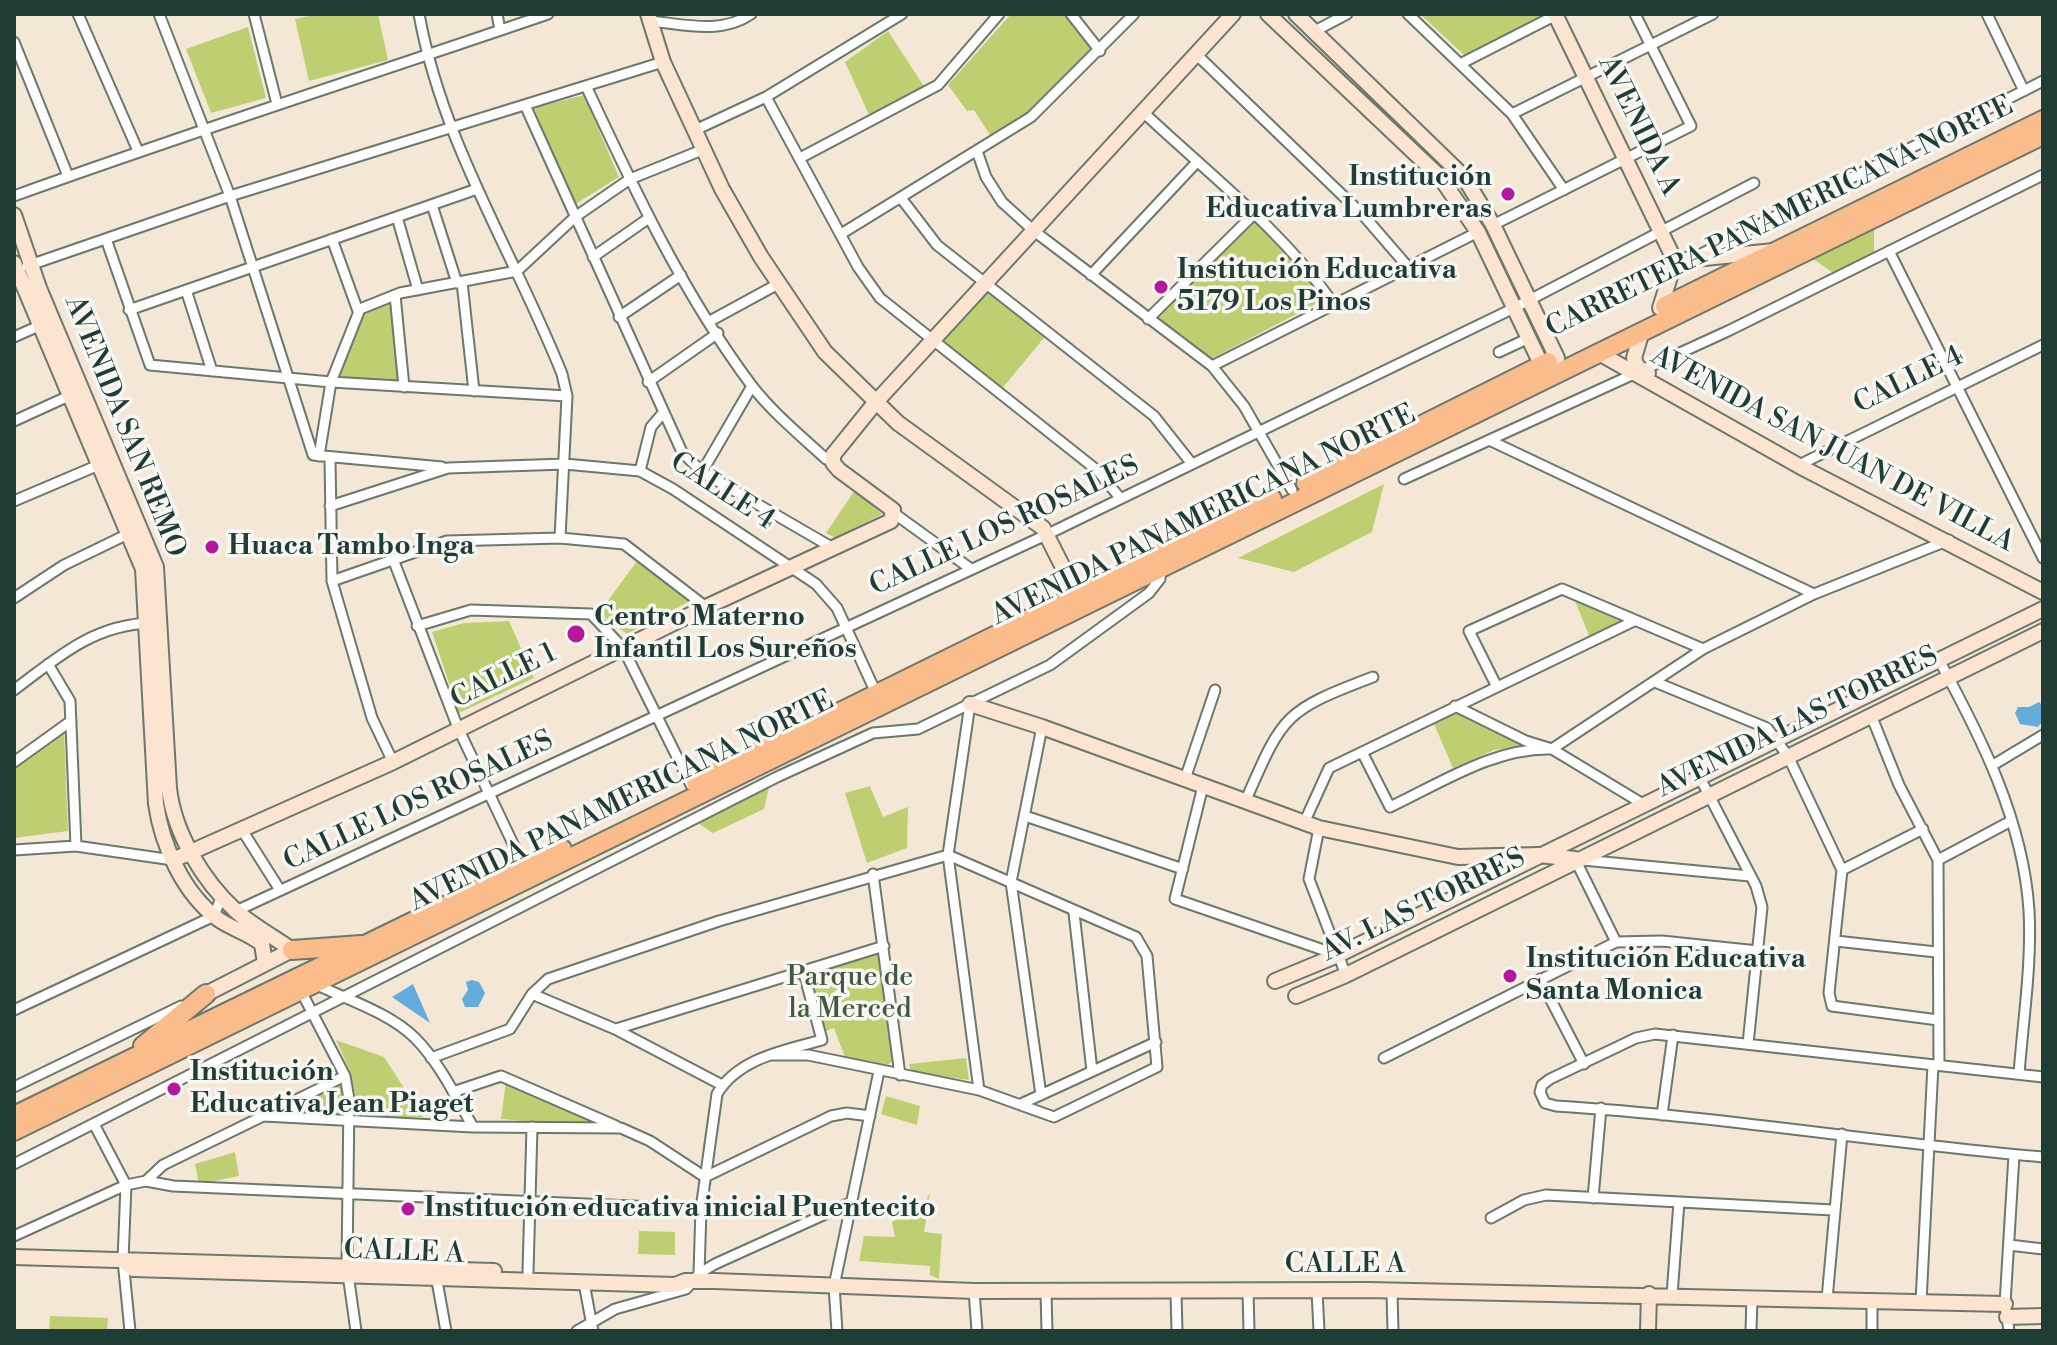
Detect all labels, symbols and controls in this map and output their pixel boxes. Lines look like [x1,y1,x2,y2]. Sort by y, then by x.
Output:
street label: AVENIDA A [1590,51,1686,201]
street label: CARRETERA PANAMERICANA NORTE [1541,90,2019,346]
place label: Institución Educativa Lumbreras [1206,161,1492,227]
marker: Institución Educativa Lumbreras [1499,185,1517,203]
place label: Institución Educativa 5179 Los Pinos [1177,254,1457,320]
marker: Institución Educativa 5179 Los Pinos [1152,278,1170,296]
street label: AVENIDA SAN REMO [56,291,192,563]
street label: AVENIDA SAN JUAN DE VILLA [1645,340,2019,560]
street label: CALLE 4 [1849,340,1969,422]
street label: AVENIDA PANAMERICANA NORTE [987,398,1421,634]
street label: CALLE 4 [663,446,781,538]
street label: CALLE LOS ROSALES [865,450,1145,604]
place label: Huaca Tambo Inga [228,530,474,564]
marker: Huaca Tambo Inga [203,538,221,556]
place label: Centro Materno Infantil Los Sureños [594,601,857,667]
marker: Centro Materno Infantil Los Sureños [565,623,587,645]
street label: CALLE 1 [446,637,562,717]
street label: AVENIDA LAS TORRES [1652,640,1944,806]
street label: AVENIDA PANAMERICANA NORTE [405,684,839,920]
street label: CALLE LOS ROSALES [279,725,559,879]
street label: AV. LAS TORRES [1317,842,1531,970]
place label: Institución Educativa Santa Monica [1526,943,1806,1009]
park label: Parque de la Merced [787,961,913,1027]
marker: Institución Educativa Santa Monica [1501,967,1519,985]
place label: Institución Educativa Jean Piaget [190,1056,473,1122]
marker: Institución Educativa Jean Piaget [165,1080,183,1098]
place label: Institución educativa inicial Puentecito [424,1192,936,1226]
marker: Institución educativa inicial Puentecito [399,1200,417,1218]
street label: CALLE A [343,1234,465,1272]
street label: CALLE A [1285,1248,1405,1282]

